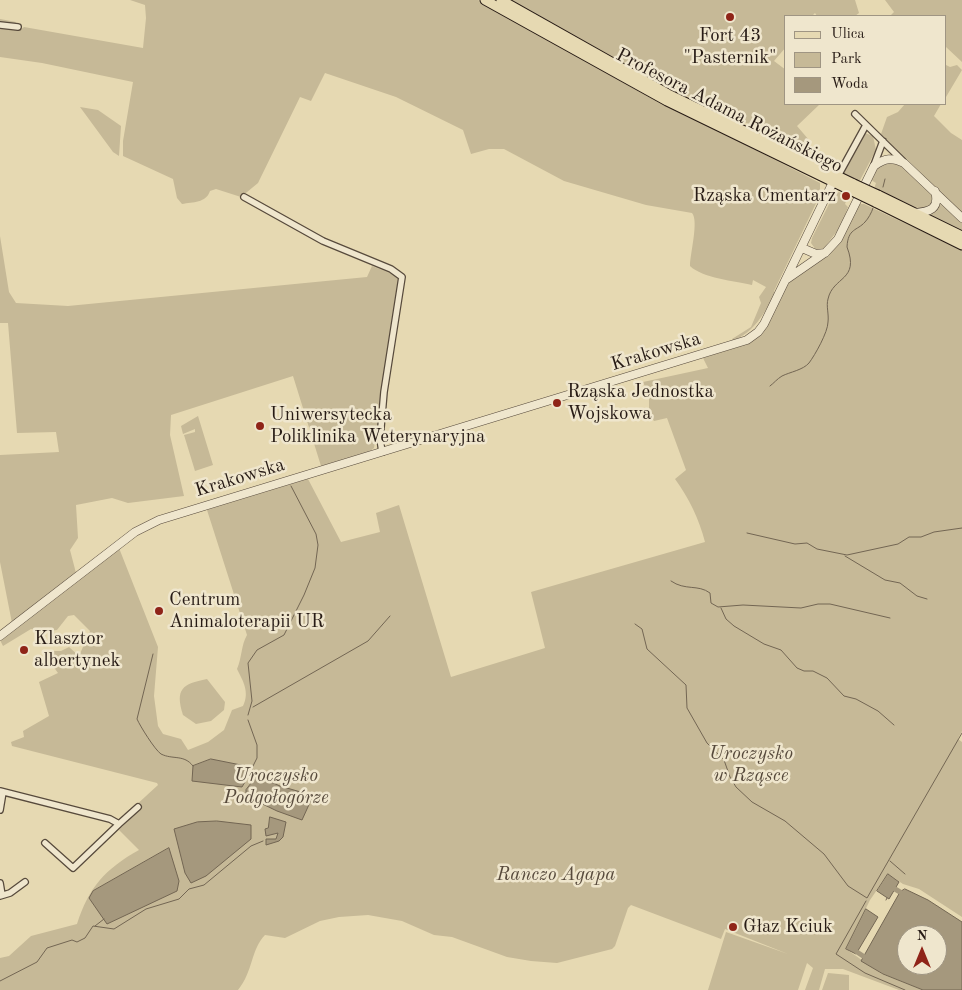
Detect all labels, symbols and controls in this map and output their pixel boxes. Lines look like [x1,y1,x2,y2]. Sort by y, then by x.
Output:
marker: Fort 43 "Pasternik" [724,11,736,23]
legend [784,15,947,105]
place label: Fort 43 "Pasternik" [683,25,777,69]
text: Ulica [831,27,865,42]
street label: Profesora Adama Rożańskiego [612,44,846,178]
text: Park [831,52,862,67]
text: Woda [831,77,868,92]
place label: Rząska Cmentarz [693,185,836,207]
marker: Rząska Cmentarz [840,190,852,202]
street label: Krakowska [608,328,704,376]
place label: Rząska Jednostka Wojskowa [567,381,714,425]
marker: Rząska Jednostka Wojskowa [551,397,563,409]
place label: Uniwersytecka Poliklinika Weterynaryjna [270,404,485,448]
marker: Uniwersytecka Poliklinika Weterynaryjna [254,420,266,432]
street label: Krakowska [192,454,288,502]
place label: Centrum Animaloterapii UR [169,589,324,633]
marker: Centrum Animaloterapii UR [153,605,165,617]
place label: Klasztor albertynek [34,628,120,672]
marker: Klasztor albertynek [18,644,30,656]
park label: Uroczysko w Rząsce [709,743,793,787]
park label: Uroczysko Podgołogórze [223,765,329,809]
park label: Ranczo Agapa [497,864,615,886]
place label: Głaz Kciuk [743,916,833,938]
marker: Głaz Kciuk [727,921,739,933]
north arrow [897,925,947,975]
text: N [917,929,927,943]

